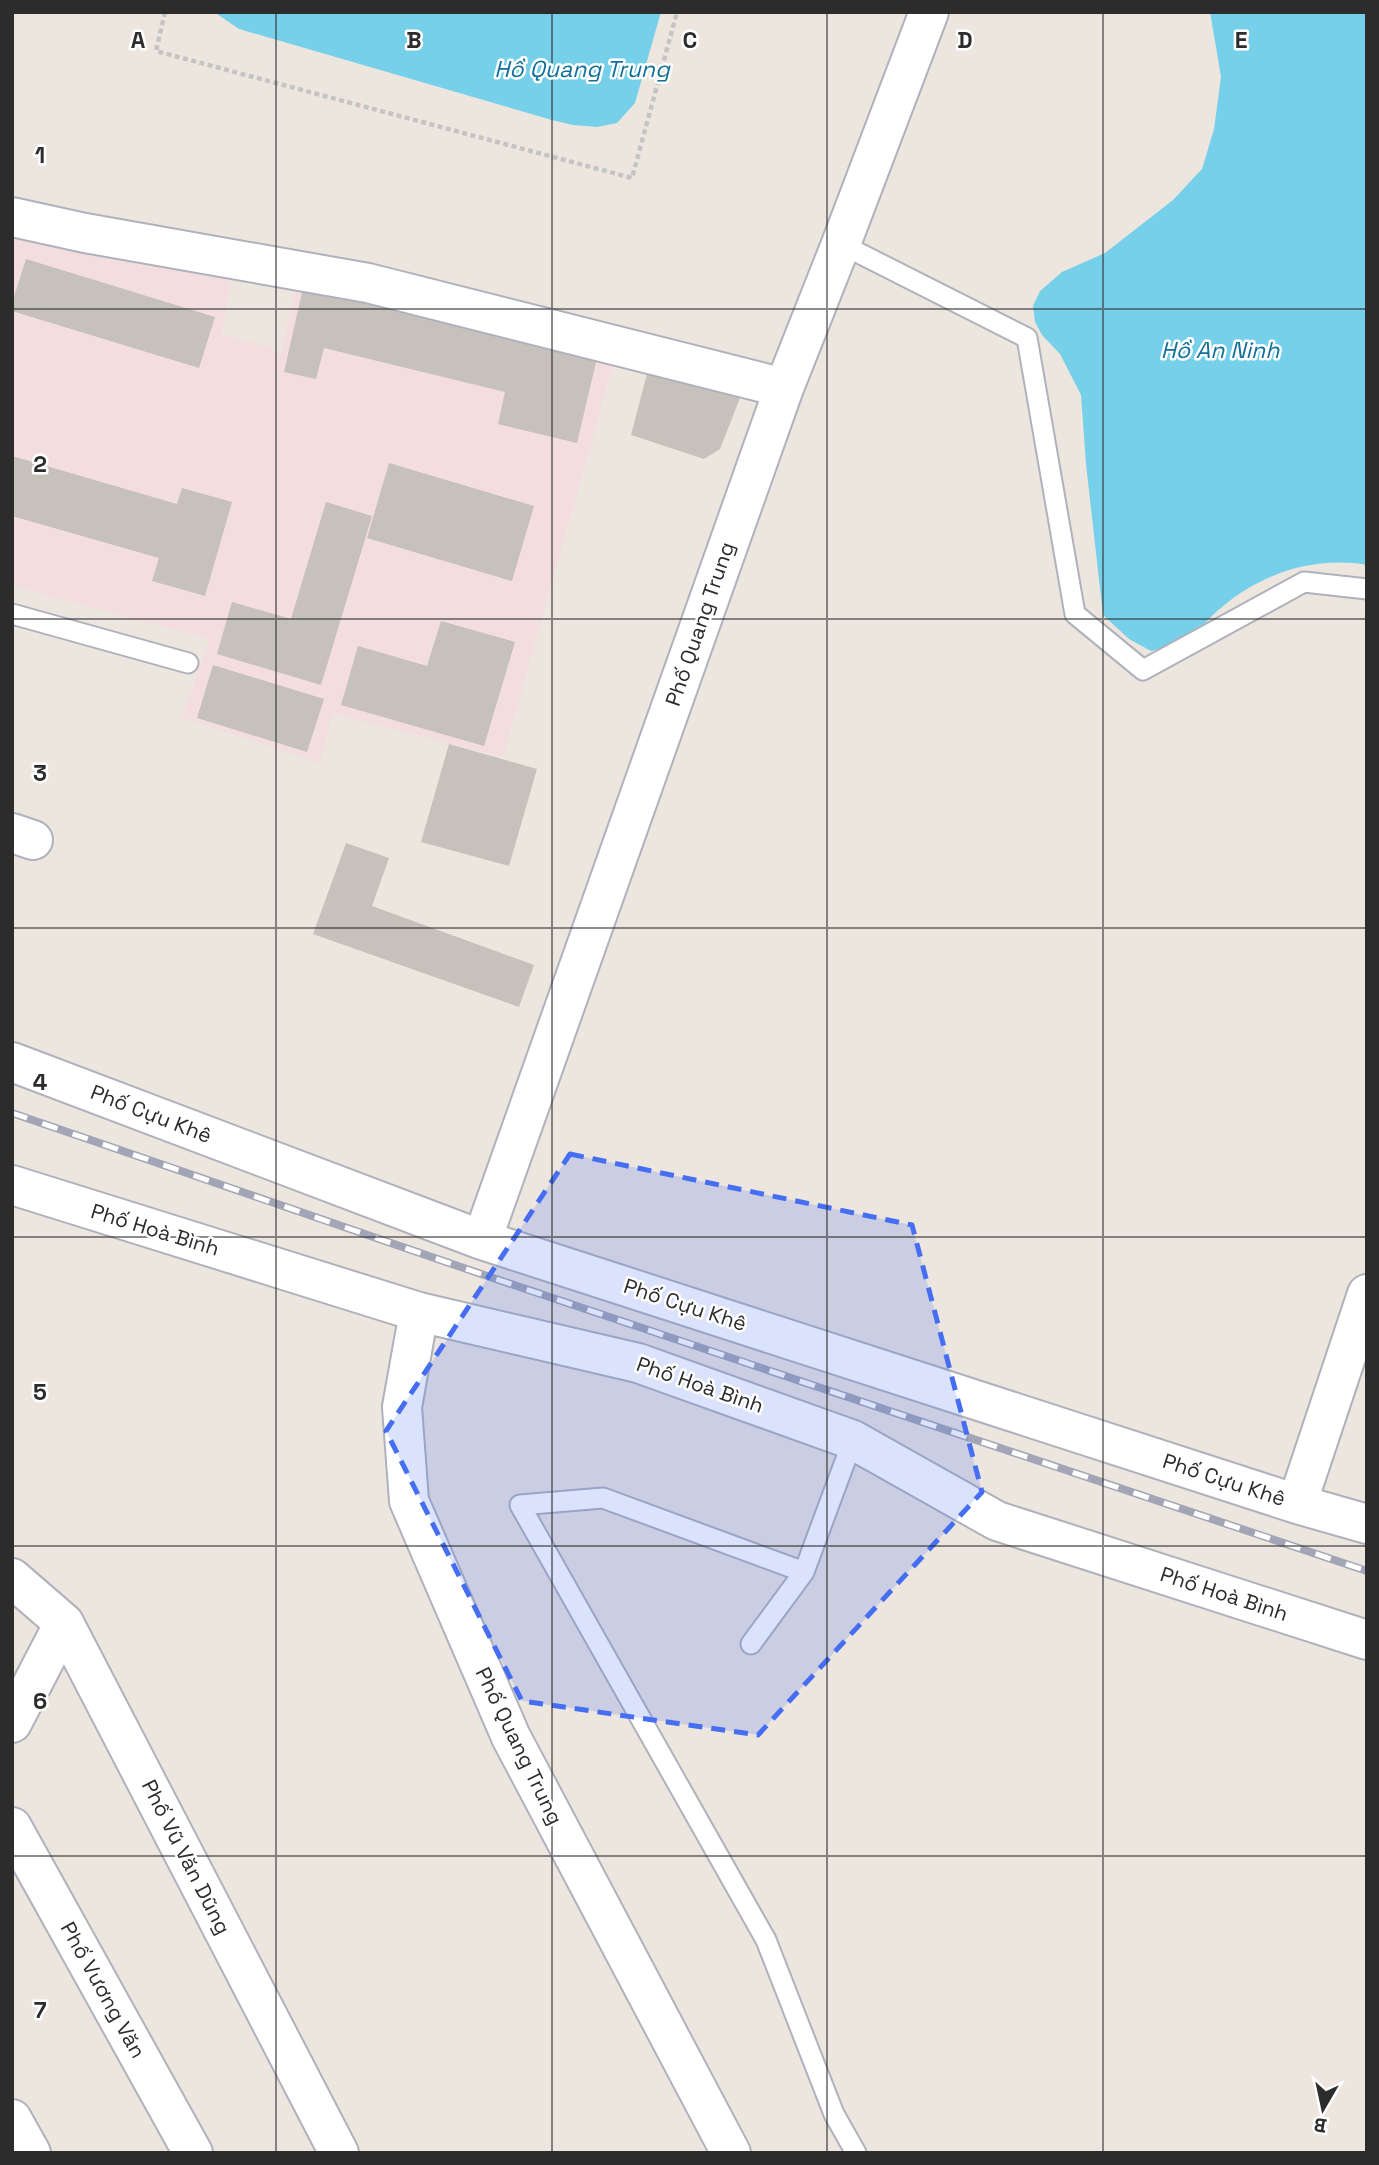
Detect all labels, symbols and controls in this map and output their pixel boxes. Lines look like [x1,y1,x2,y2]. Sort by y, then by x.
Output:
text: A [131,25,146,55]
text: B [406,25,422,55]
text: C [683,25,697,55]
text: D [957,25,973,55]
text: E [1235,25,1247,55]
water label: Hồ Quang Trung [494,54,671,84]
text: 1 [35,140,45,170]
water label: Hồ An Ninh [1161,335,1280,365]
text: 2 [33,449,47,479]
street label: Phố Quang Trung [659,538,740,710]
text: 3 [33,758,47,788]
text: 4 [33,1067,48,1097]
street label: Phố Cựu Khê [87,1078,216,1149]
street label: Phố Hoà Bình [88,1197,223,1262]
street label: Phố Cựu Khê [620,1272,750,1337]
street label: Phố Hoà Bình [633,1350,767,1419]
text: 5 [33,1377,47,1407]
street label: Phố Cựu Khê [1159,1447,1289,1512]
street label: Phố Hoà Bình [1157,1560,1292,1627]
street label: Phố Quang Trung [470,1663,569,1829]
text: 6 [33,1686,47,1716]
street label: Phố Vũ Văn Dũng [136,1775,237,1939]
street label: Phố Vương Văn [55,1917,152,2063]
text: 7 [34,1995,47,2025]
north arrow [1288,2074,1358,2144]
text: B [1312,2112,1329,2139]

